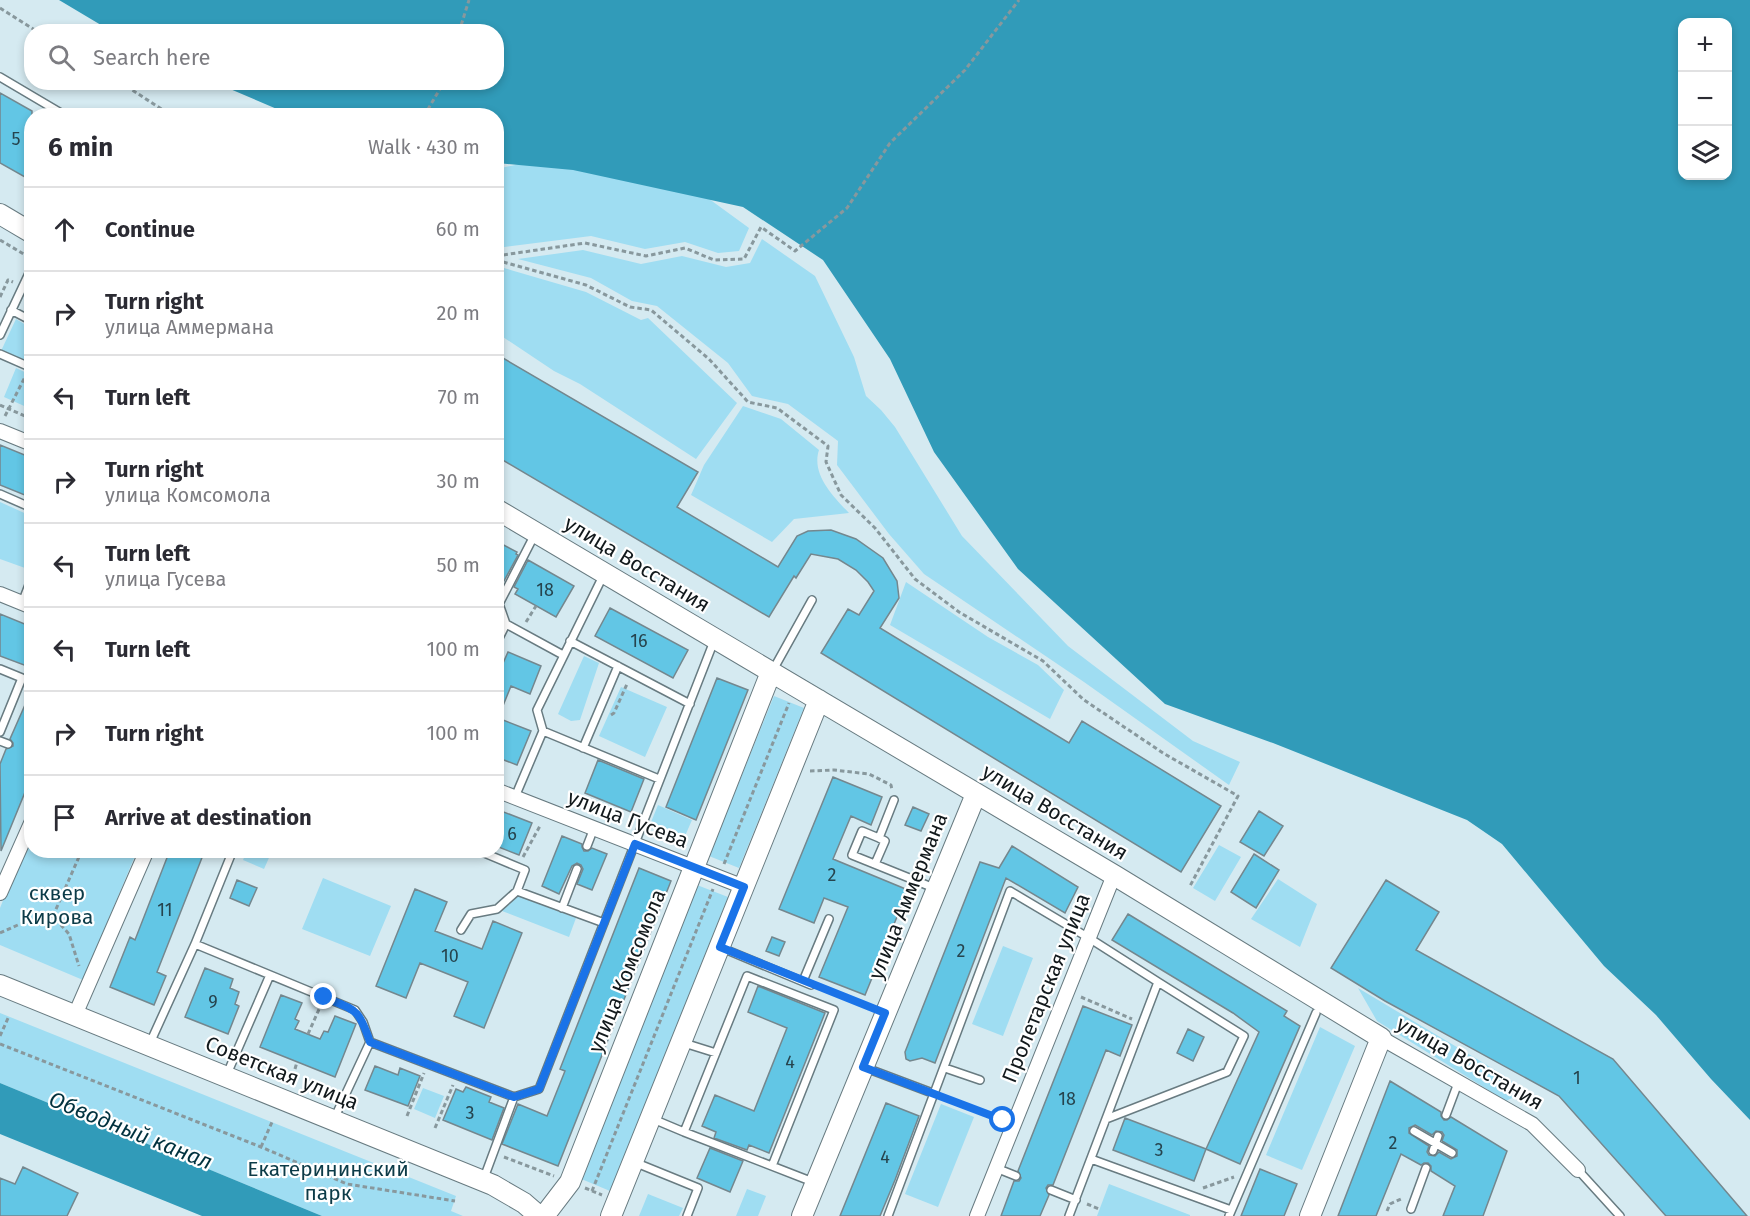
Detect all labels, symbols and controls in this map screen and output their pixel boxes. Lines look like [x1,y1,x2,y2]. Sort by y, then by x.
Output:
map controls [1678,18,1732,180]
button: + [1678,18,1732,72]
search box [24,24,504,90]
icon: search [45,41,78,74]
text: Search here [93,44,211,71]
button: − [1678,72,1732,126]
button: layers [1678,126,1732,180]
house number: 5 [11,128,21,150]
text: 6 min [48,132,113,163]
text: Walk · 430 m [368,135,480,159]
icon: ahead [48,213,81,246]
text: Continue [105,216,195,243]
text: 60 m [436,217,480,241]
text: Turn right [105,288,204,315]
icon: right [48,297,81,330]
text: 20 m [437,301,480,325]
text: улица Аммермана [105,315,274,339]
icon: left [48,381,81,414]
text: Turn left [105,384,190,411]
text: 70 m [438,385,480,409]
text: Turn right [105,456,204,483]
icon: right [48,465,81,498]
text: 30 m [436,469,480,493]
text: улица Комсомола [105,483,271,507]
street label: улица Восстания [559,510,715,618]
text: Turn left [105,540,190,567]
icon: left [48,549,81,582]
text: 50 m [436,553,480,577]
text: улица Гусева [105,567,226,591]
house number: 18 [536,579,554,601]
house number: 16 [630,630,648,652]
icon: left [48,633,81,666]
text: Turn left [105,636,190,663]
text: 100 m [427,637,480,661]
icon: right [48,717,81,750]
text: Turn right [105,720,204,747]
text: 100 m [427,721,480,745]
street label: улица Восстания [977,758,1133,866]
street label: улица Гусева [564,784,692,854]
icon: arrive [48,801,81,834]
text: Arrive at destination [105,804,312,831]
street label: улица Аммермана [863,809,953,983]
house number: 6 [507,823,517,845]
house number: 2 [828,864,837,886]
park label: сквер Кирова [21,880,93,930]
street label: улица Комсомола [582,885,672,1057]
street label: Пролетарская улица [996,890,1096,1086]
house number: 11 [157,899,173,921]
house number: 2 [957,940,966,962]
house number: 10 [441,945,459,967]
route end [310,983,336,1009]
house number: 9 [208,991,218,1013]
street label: улица Восстания [1392,1010,1548,1116]
street label: Советская улица [202,1030,362,1116]
house number: 4 [785,1051,795,1073]
house number: 1 [1573,1067,1581,1089]
water label: Обводный канал [45,1085,217,1176]
house number: 18 [1058,1088,1076,1110]
house number: 3 [466,1102,474,1124]
route start [989,1106,1015,1132]
house number: 2 [1389,1132,1398,1154]
house number: 3 [1155,1139,1163,1161]
house number: 4 [880,1146,890,1168]
park label: Екатерининский парк [247,1156,409,1206]

